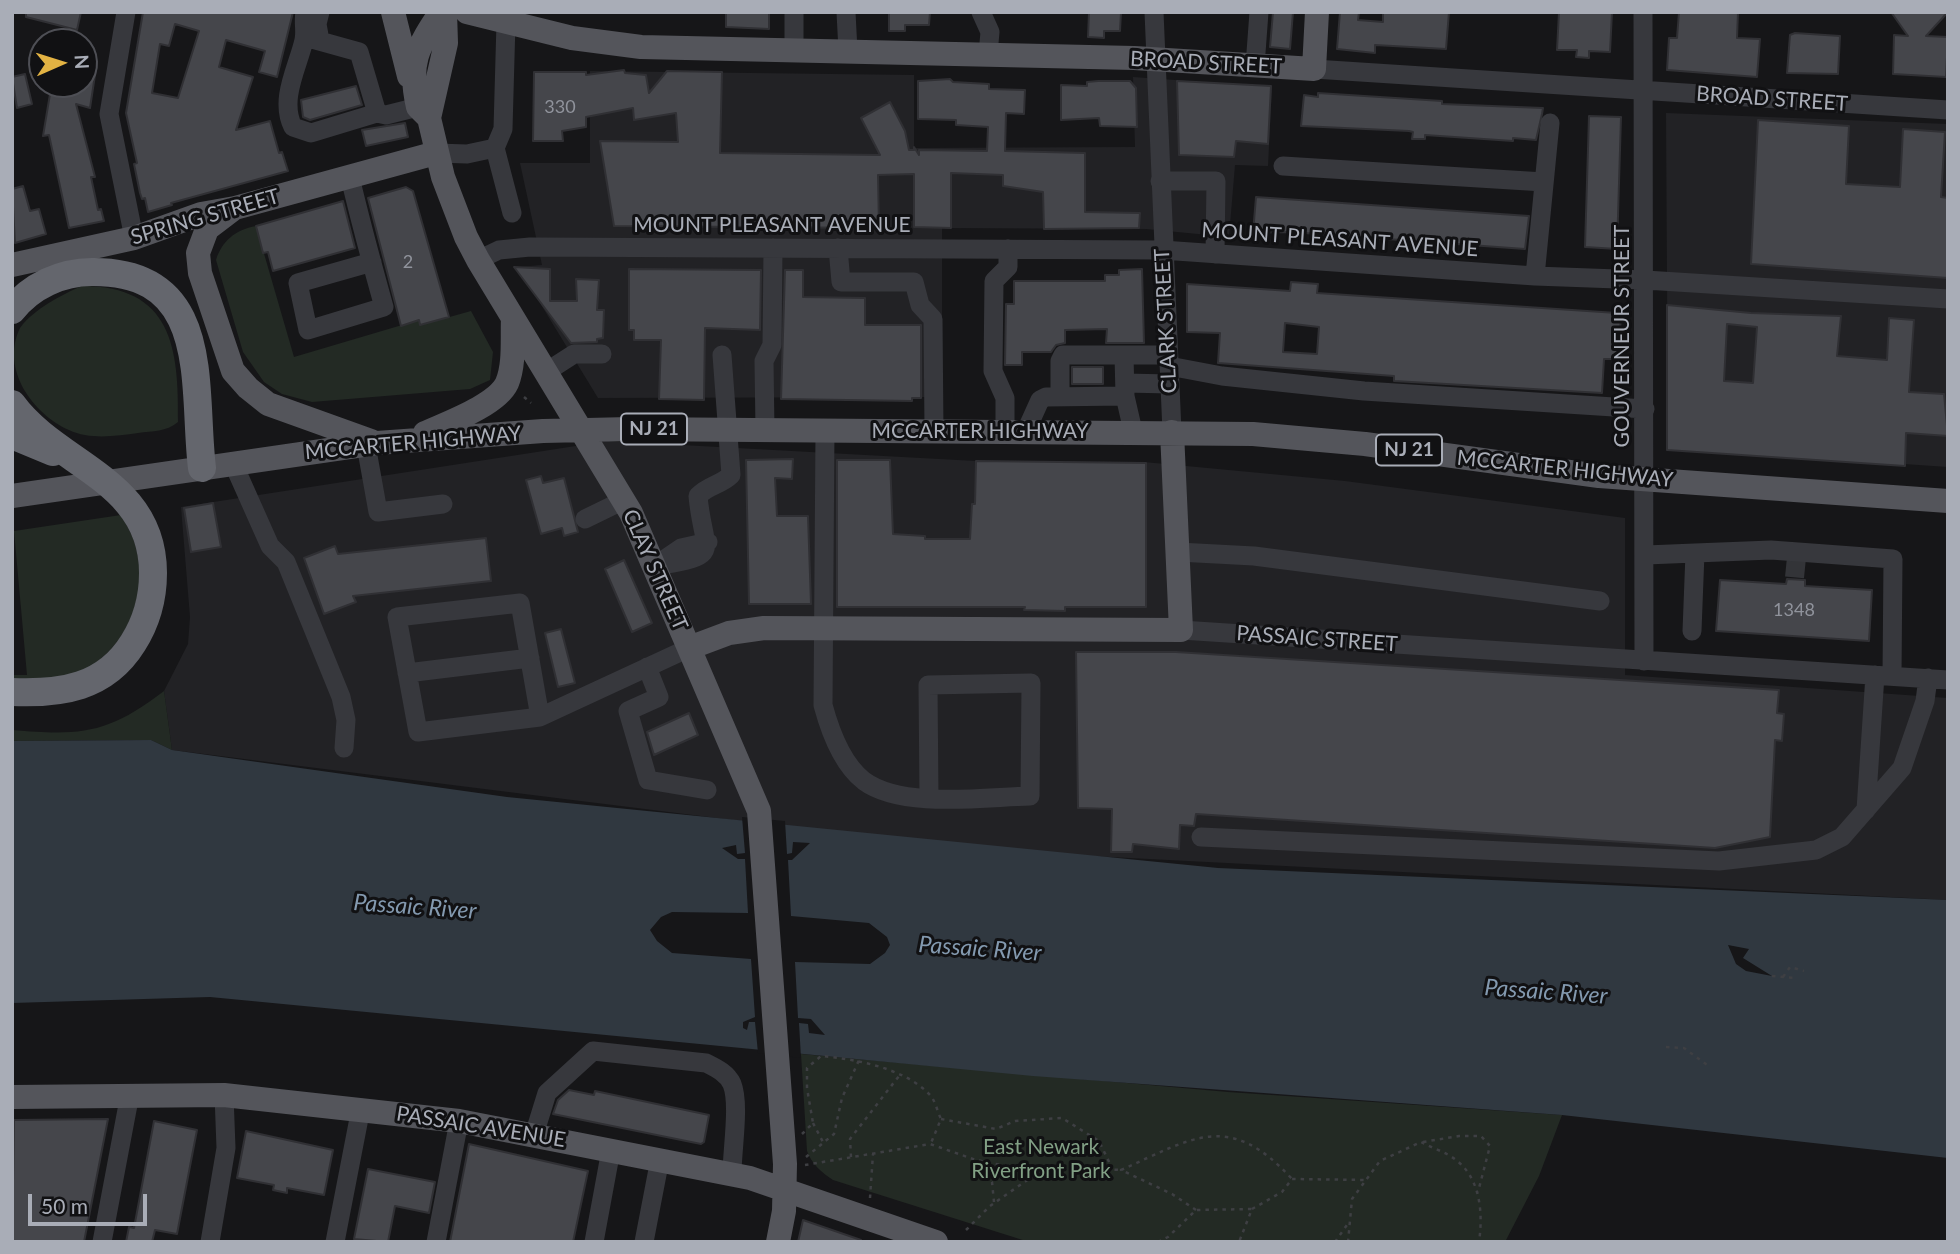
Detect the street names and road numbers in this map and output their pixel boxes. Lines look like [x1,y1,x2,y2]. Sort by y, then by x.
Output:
street label: BROAD STREET [1129,46,1283,80]
street label: BROAD STREET [1695,81,1849,117]
street label: SPRING STREET [128,184,282,250]
street label: MOUNT PLEASANT AVENUE [633,212,911,238]
street label: MOUNT PLEASANT AVENUE [1201,218,1479,262]
street label: GOUVERNEUR STREET [1609,225,1635,447]
street label: CLARK STREET [1150,248,1182,394]
road number: NJ 21 [621,414,687,444]
street label: MCCARTER HIGHWAY [871,418,1089,444]
street label: MCCARTER HIGHWAY [304,421,522,465]
road number: NJ 21 [1376,435,1442,466]
street label: MCCARTER HIGHWAY [1456,445,1674,493]
street label: CLAY STREET [617,506,693,634]
street label: PASSAIC STREET [1236,621,1398,657]
street label: PASSAIC AVENUE [395,1101,567,1153]

